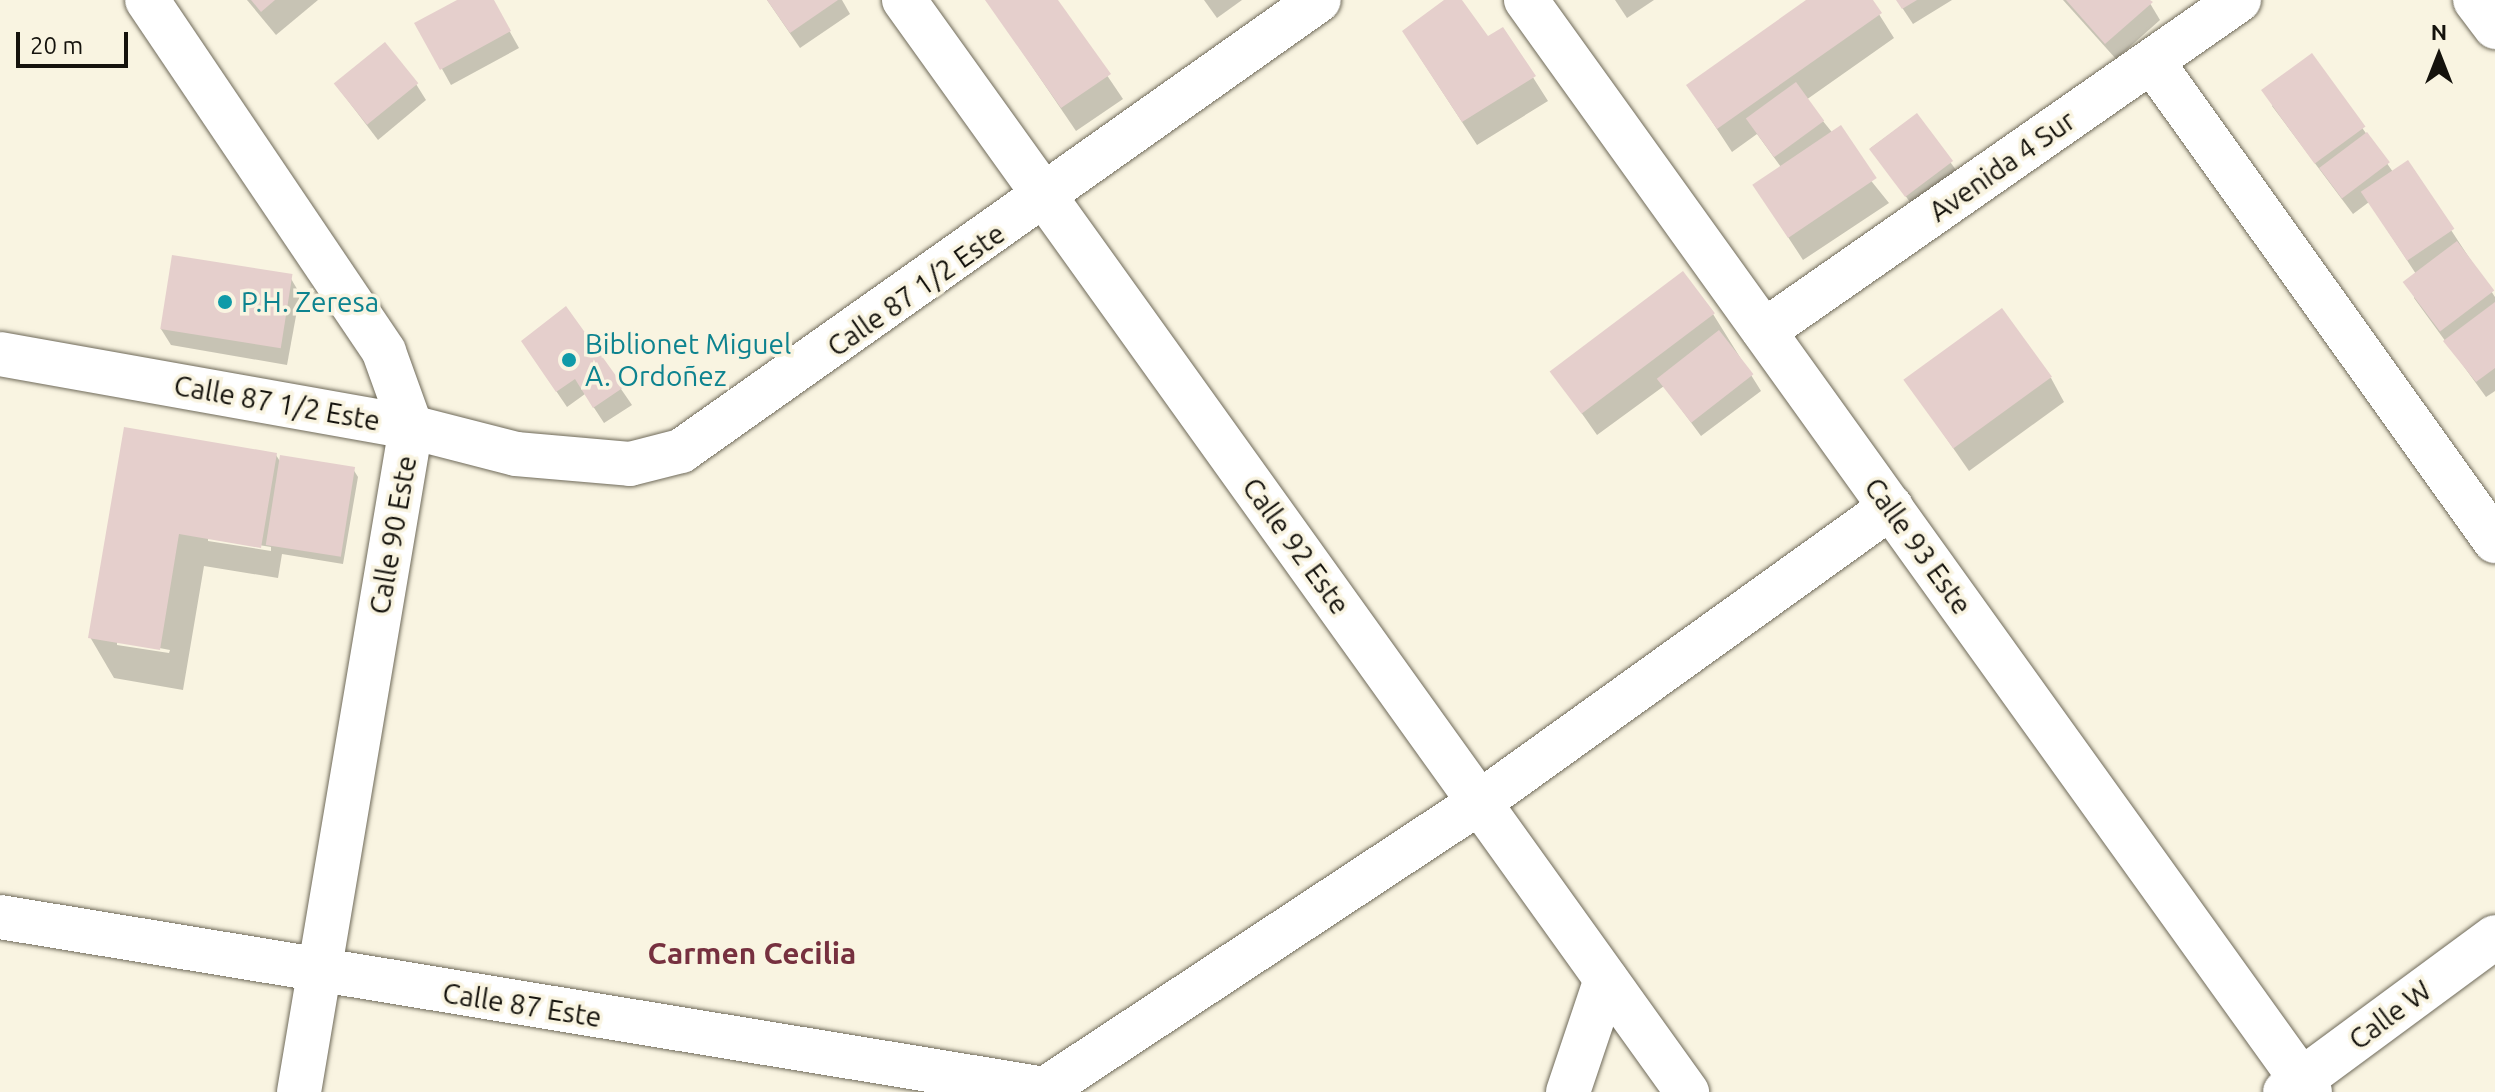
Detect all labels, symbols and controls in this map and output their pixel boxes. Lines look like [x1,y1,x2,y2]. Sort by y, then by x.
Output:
scale bar [20,16,132,66]
north arrow [2399,16,2479,96]
text: N [2431,19,2447,44]
text: 20 m [30,32,83,59]
street label: Avenida 4 Sur [1923,103,2081,229]
street label: Calle 87 1/2 Este [821,216,1011,364]
place label: P.H. Zeresa [241,285,379,319]
marker: P.H. Zeresa [216,293,234,311]
place label: Biblionet Miguel A. Ordoñez [585,327,791,393]
marker: Biblionet Miguel A. Ordoñez [560,351,578,369]
street label: Calle 87 1/2 Este [171,368,383,438]
street label: Calle 90 Este [363,453,423,617]
street label: Calle 92 Este [1235,471,1357,621]
street label: Calle 93 Este [1857,471,1979,621]
district label: Carmen Cecilia [648,935,856,971]
street label: Calle W [2342,973,2438,1057]
street label: Calle 87 Este [440,976,604,1034]

